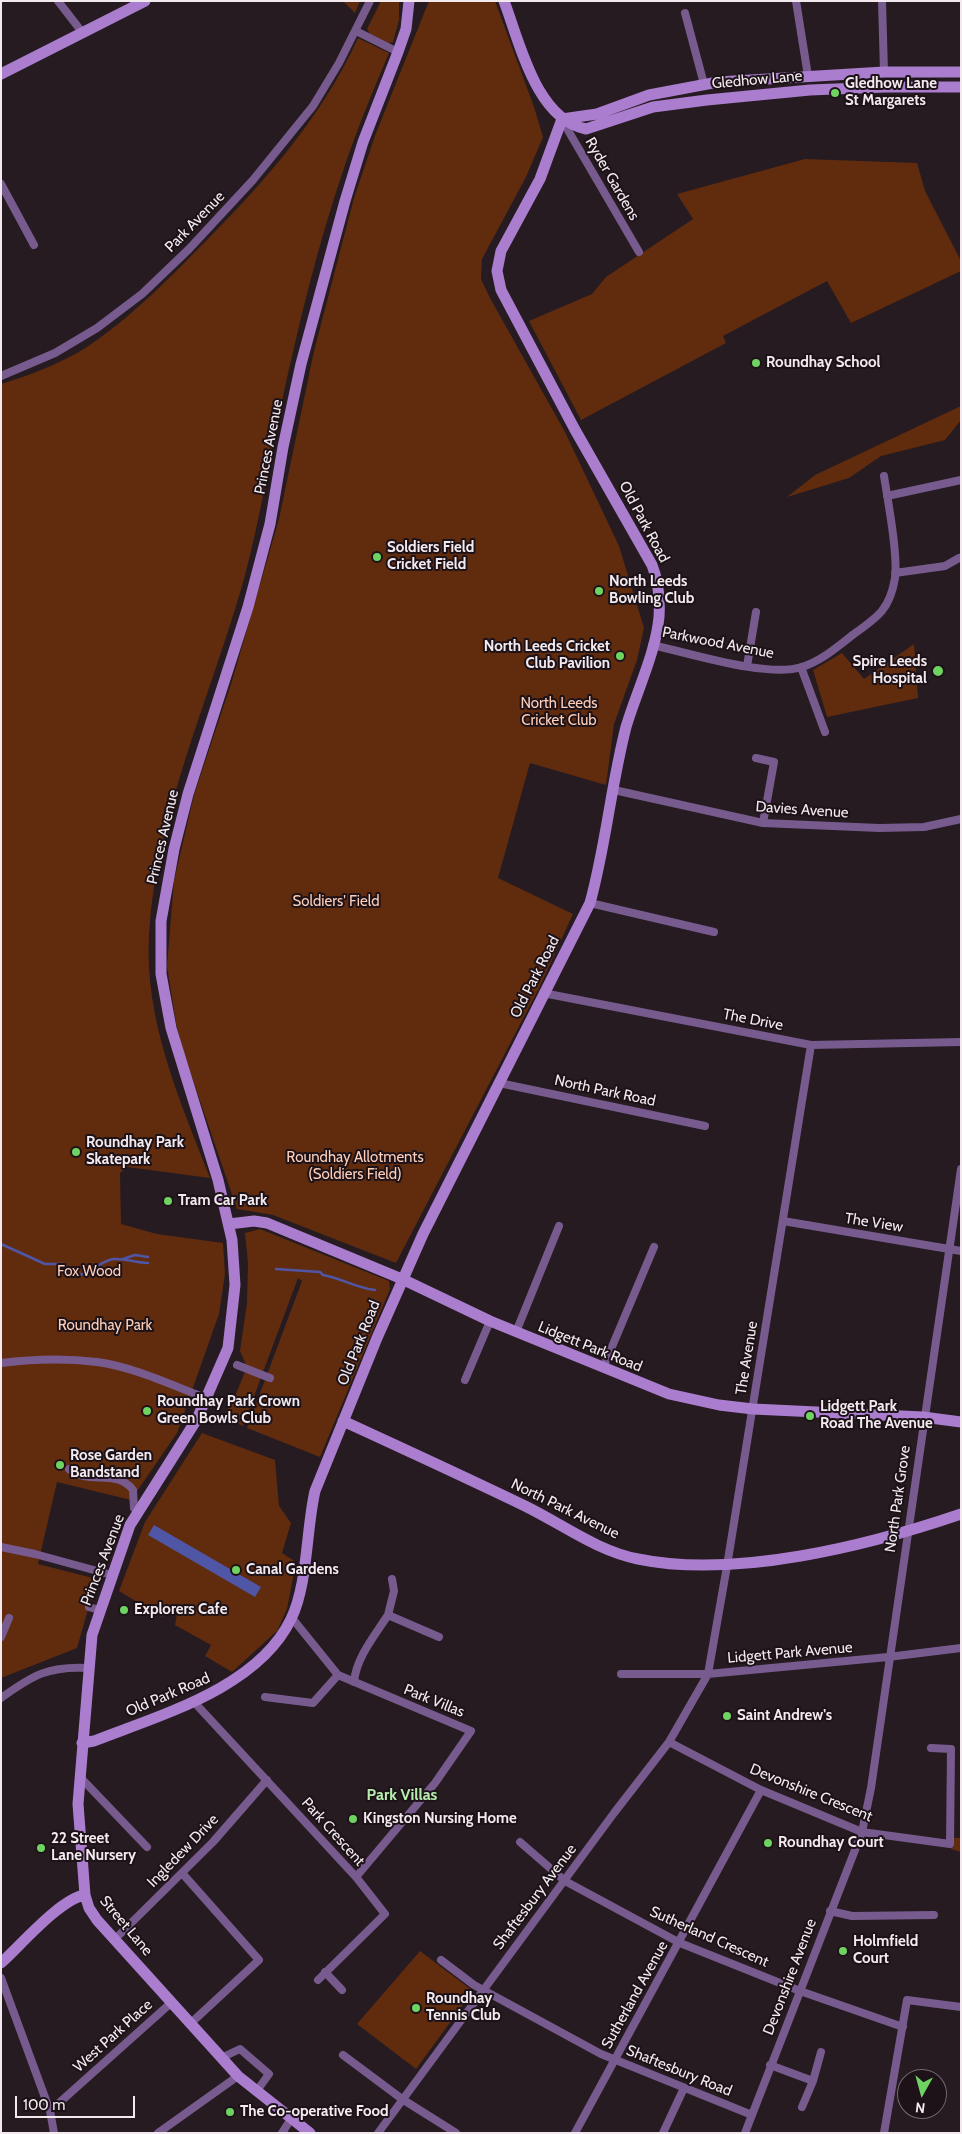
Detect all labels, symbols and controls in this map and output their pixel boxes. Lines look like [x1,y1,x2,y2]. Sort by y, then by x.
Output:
street label: Gledhow Lane [711,67,803,93]
place label: Gledhow Lane St Margarets [845,75,937,110]
marker: Gledhow Lane St Margarets [829,87,841,99]
street label: Ryder Gardens [581,134,643,224]
street label: Park Avenue [161,188,229,256]
place label: Roundhay School [766,354,880,372]
marker: Roundhay School [750,357,762,369]
street label: Princes Avenue [251,398,287,496]
street label: Old Park Road [615,478,673,566]
place label: Soldiers Field Cricket Field [387,539,474,574]
marker: Soldiers Field Cricket Field [371,551,383,563]
place label: North Leeds Bowling Club [609,573,694,608]
marker: North Leeds Bowling Club [593,585,605,597]
street label: Parkwood Avenue [661,623,775,663]
place label: North Leeds Cricket Club Pavilion [484,638,610,673]
marker: North Leeds Cricket Club Pavilion [614,650,626,662]
place label: Spire Leeds Hospital [853,653,927,688]
marker: Spire Leeds Hospital [931,664,945,678]
park label: North Leeds Cricket Club [520,695,598,730]
street label: Princes Avenue [143,788,183,886]
street label: Davies Avenue [755,798,849,822]
park label: Soldiers' Field [293,893,379,911]
street label: Old Park Road [507,933,563,1021]
street label: The Drive [721,1005,785,1035]
street label: North Park Road [553,1072,657,1110]
place label: Roundhay Park Skatepark [86,1134,184,1169]
marker: Roundhay Park Skatepark [70,1146,82,1158]
park label: Roundhay Allotments (Soldiers Field) [286,1149,424,1184]
place label: Tram Car Park [178,1192,267,1210]
marker: Tram Car Park [162,1195,174,1207]
street label: The View [844,1210,904,1236]
park label: Fox Wood [57,1263,121,1281]
street label: Old Park Road [334,1298,384,1388]
park label: Roundhay Park [58,1317,152,1335]
street label: Lidgett Park Road [535,1318,645,1376]
street label: The Avenue [732,1320,762,1396]
place label: Roundhay Park Crown Green Bowls Club [157,1393,300,1428]
place label: Lidgett Park Road The Avenue [820,1398,933,1433]
marker: Roundhay Park Crown Green Bowls Club [141,1405,153,1417]
marker: Lidgett Park Road The Avenue [804,1410,816,1422]
street label: North Park Grove [882,1444,914,1554]
place label: Rose Garden Bandstand [70,1447,152,1482]
marker: Rose Garden Bandstand [54,1459,66,1471]
street label: North Park Avenue [508,1475,622,1543]
street label: Princes Avenue [77,1512,129,1608]
place label: Canal Gardens [246,1561,339,1579]
marker: Canal Gardens [230,1564,242,1576]
place label: Explorers Cafe [134,1601,227,1619]
marker: Explorers Cafe [118,1604,130,1616]
street label: Lidgett Park Avenue [727,1639,853,1667]
street label: Old Park Road [123,1669,213,1721]
street label: Park Villas [401,1681,467,1721]
place label: Saint Andrew's [737,1707,832,1725]
marker: Saint Andrew's [721,1710,733,1722]
street label: Devonshire Crescent [747,1760,875,1826]
district label: Park Villas [367,1785,437,1805]
street label: Park Crescent [298,1794,368,1870]
place label: Kingston Nursing Home [363,1810,517,1828]
street label: Ingledew Drive [144,1811,222,1891]
marker: Kingston Nursing Home [347,1813,359,1825]
place label: 22 Street Lane Nursery [51,1830,136,1865]
place label: Roundhay Court [778,1834,884,1852]
marker: Roundhay Court [762,1837,774,1849]
street label: Shaftesbury Avenue [490,1841,580,1953]
marker: 22 Street Lane Nursery [35,1842,47,1854]
street label: Street Lane [96,1892,156,1960]
street label: Sutherland Crescent [647,1903,771,1971]
street label: Devonshire Avenue [760,1916,820,2038]
place label: Holmfield Court [853,1933,918,1968]
street label: Sutherland Avenue [598,1938,672,2052]
marker: Holmfield Court [837,1945,849,1957]
place label: Roundhay Tennis Club [426,1990,501,2025]
street label: West Park Place [70,1996,156,2076]
marker: Roundhay Tennis Club [410,2002,422,2014]
street label: Shaftesbury Road [624,2042,734,2100]
north arrow [897,2069,947,2119]
scale bar [18,2086,138,2118]
text: 100 m [23,2096,65,2114]
text: N [914,2098,926,2117]
place label: The Co-operative Food [240,2103,389,2121]
marker: The Co-operative Food [224,2106,236,2118]

